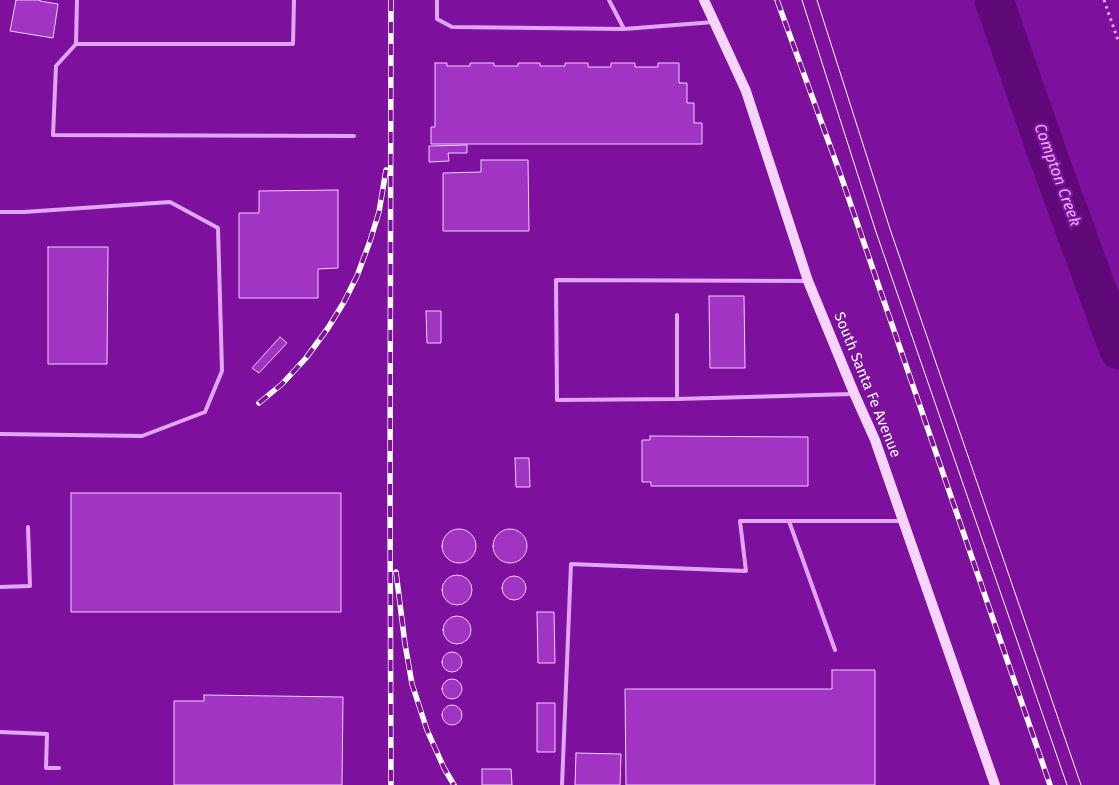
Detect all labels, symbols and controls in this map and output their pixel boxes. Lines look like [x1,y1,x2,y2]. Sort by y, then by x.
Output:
water label: Compton Creek [1029,121,1085,229]
street label: South Santa Fe Avenue [830,310,904,460]

